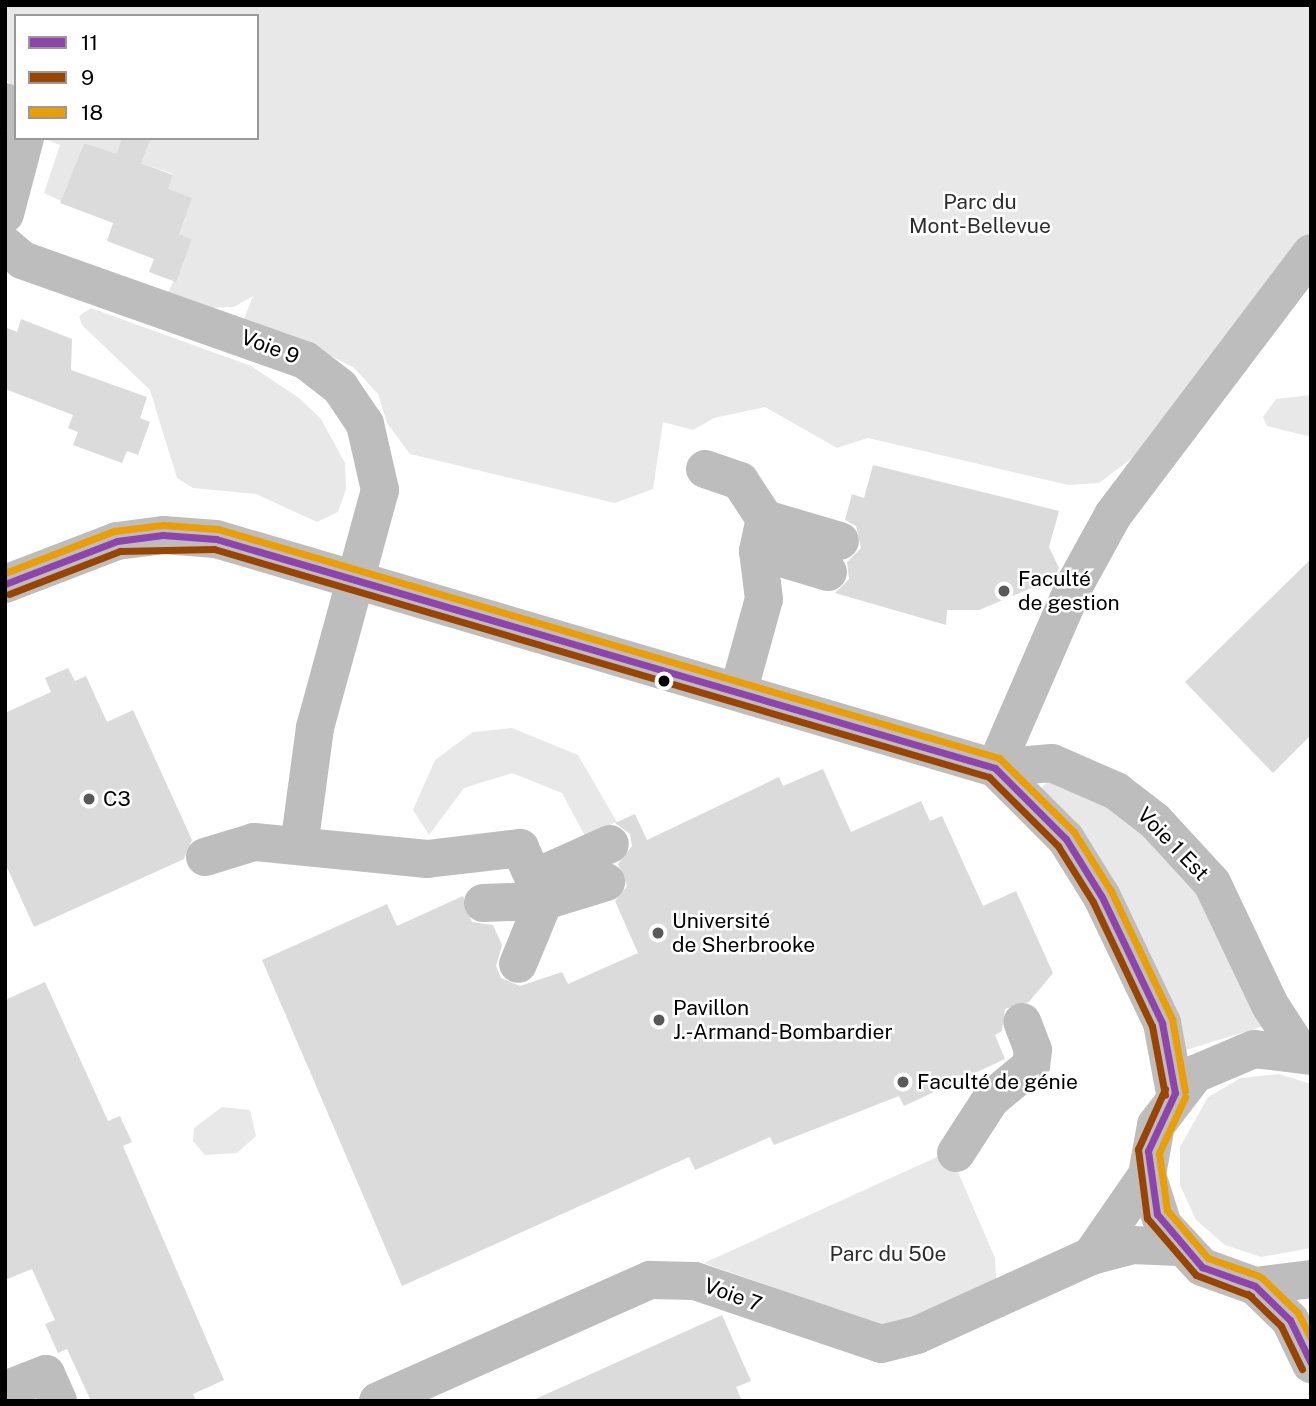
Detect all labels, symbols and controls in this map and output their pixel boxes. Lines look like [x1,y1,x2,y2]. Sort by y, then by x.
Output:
legend [14,14,259,140]
text: 11 [81,30,98,55]
text: 9 [81,65,94,90]
text: 18 [81,100,103,125]
park label: Parc du Mont-Bellevue [909,189,1051,239]
street label: Voie 9 [237,324,303,370]
place label: Faculté de gestion [1018,566,1120,616]
marker: Faculté de gestion [996,583,1012,599]
unlabelled marker [657,674,671,688]
place label: C3 [103,786,131,812]
marker: C3 [81,791,97,807]
street label: Voie 1 Est [1132,802,1214,886]
place label: Université de Sherbrooke [672,908,815,958]
marker: Université de Sherbrooke [650,925,666,941]
place label: Pavillon J.-Armand-Bombardier [673,995,893,1045]
marker: Pavillon J.-Armand-Bombardier [651,1012,667,1028]
place label: Faculté de génie [917,1069,1078,1095]
marker: Faculté de génie [895,1074,911,1090]
park label: Parc du 50e [829,1241,947,1267]
street label: Voie 7 [701,1273,765,1317]

